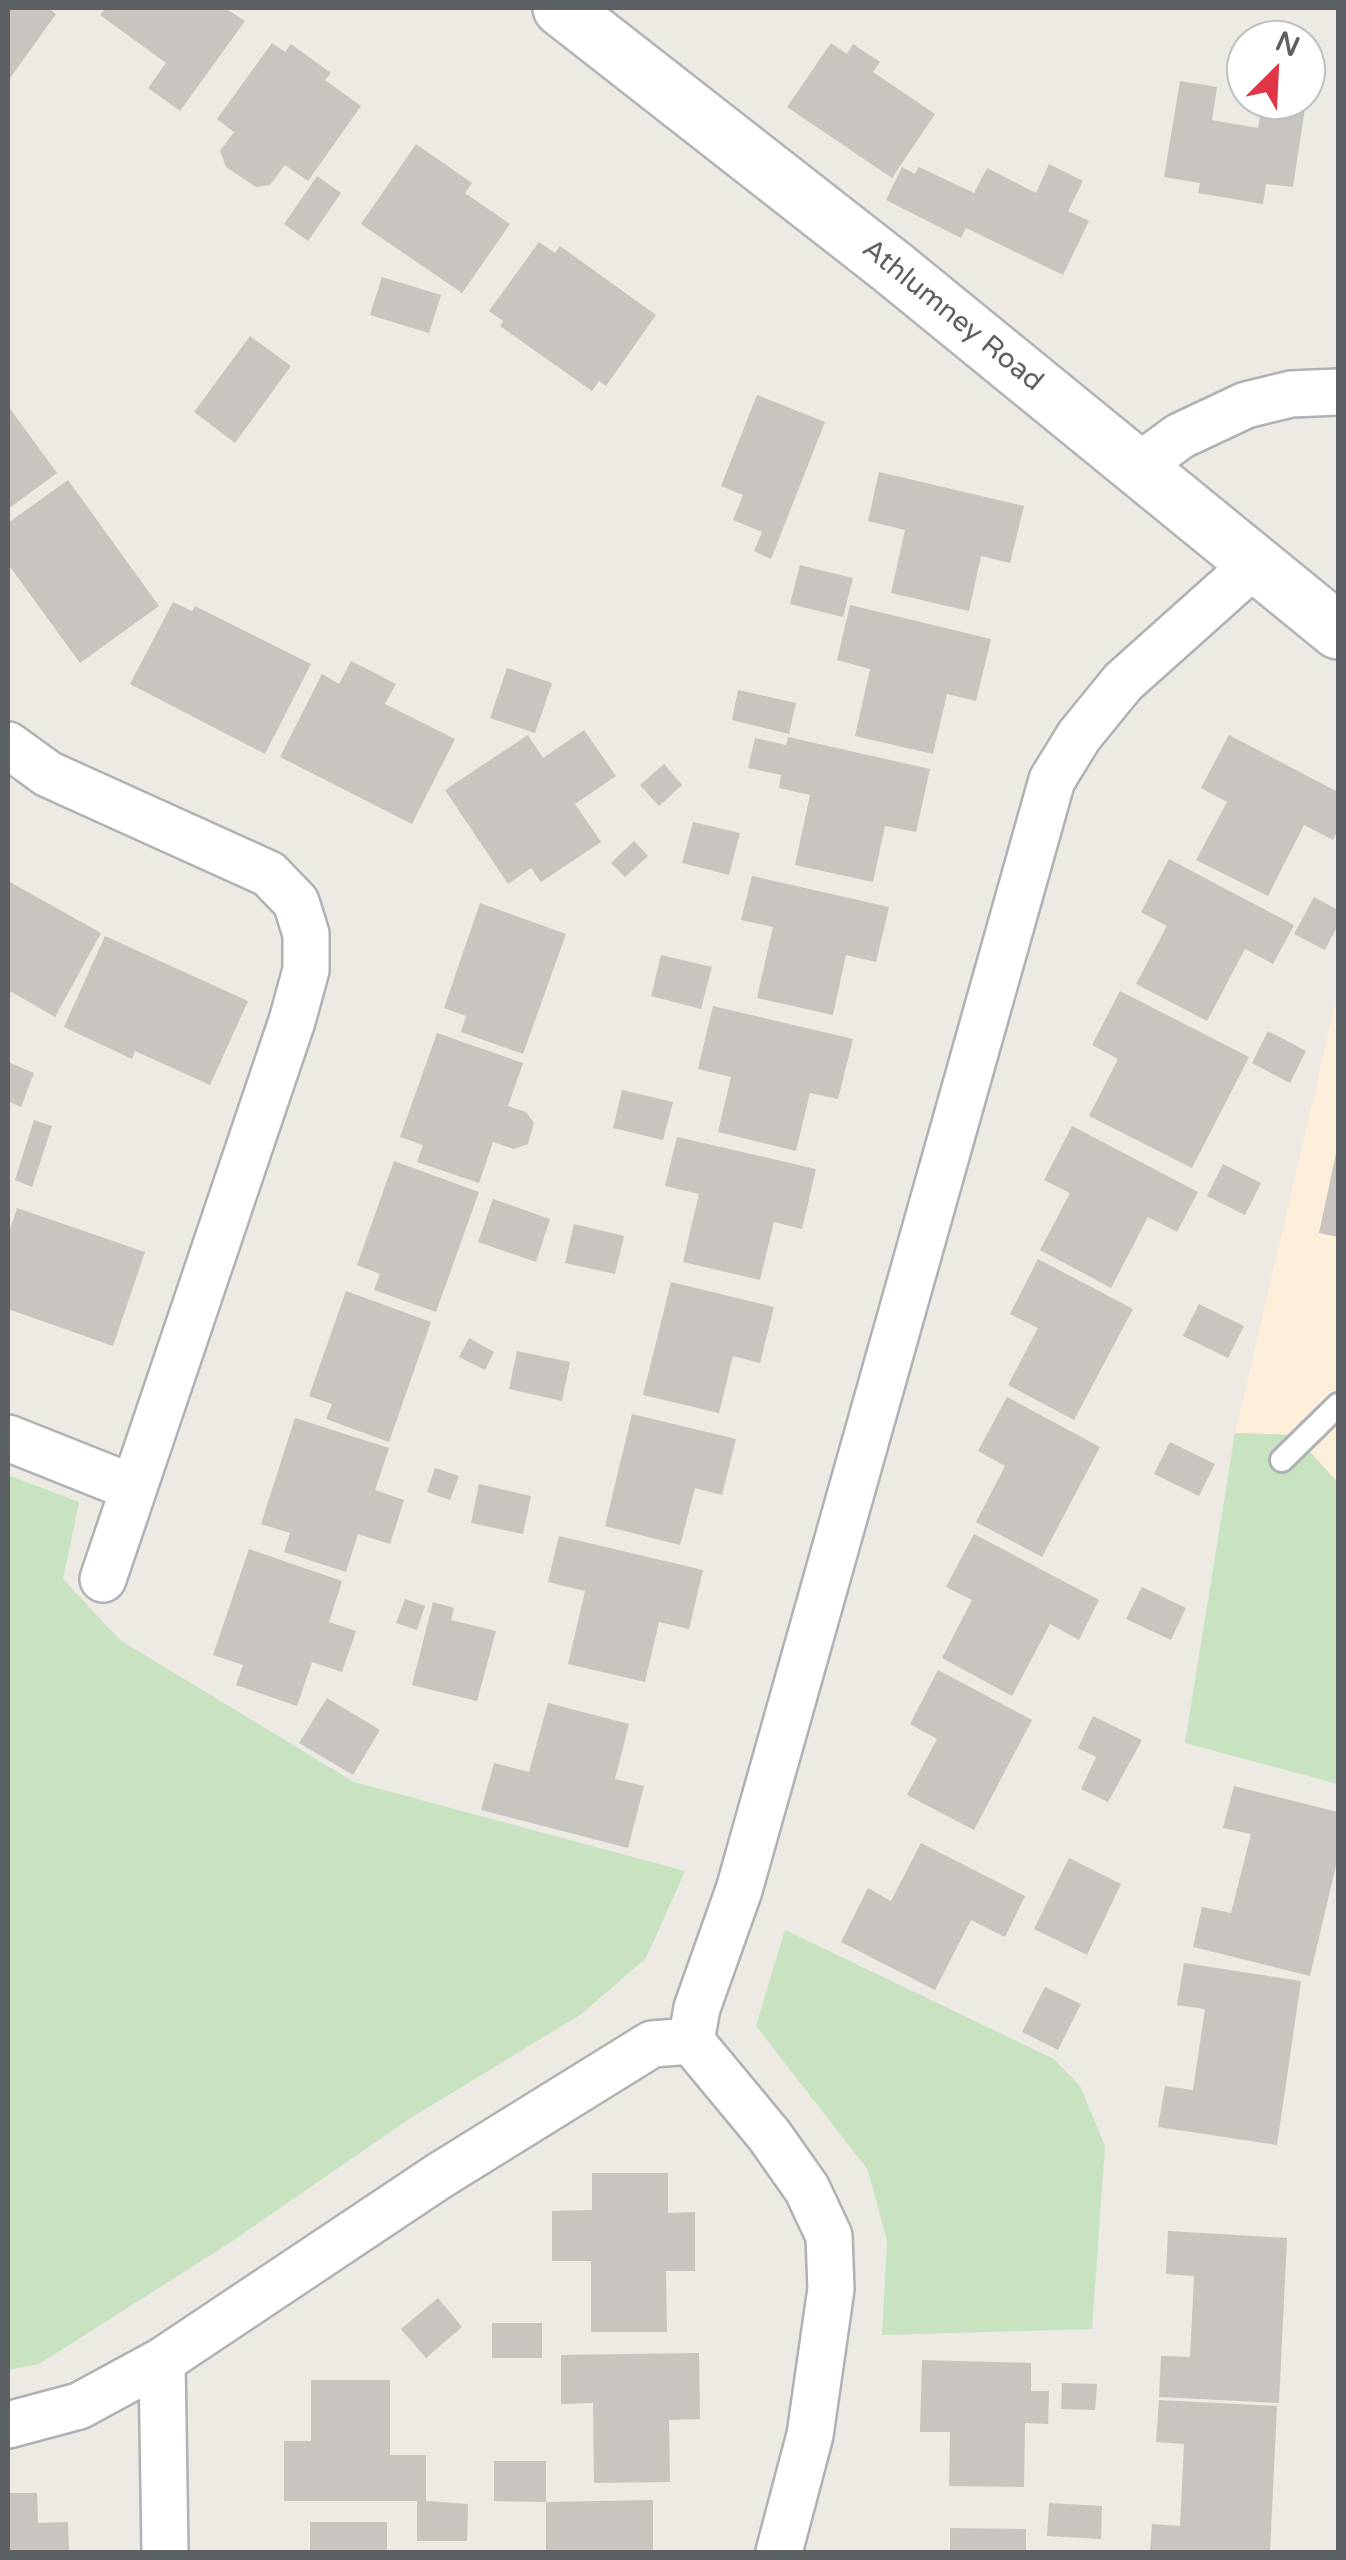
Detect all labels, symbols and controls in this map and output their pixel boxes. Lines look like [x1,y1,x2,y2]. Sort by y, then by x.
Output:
north arrow [1226,20,1326,120]
text: N [1270,24,1305,65]
street label: Athlumney Road [855,233,1049,399]

